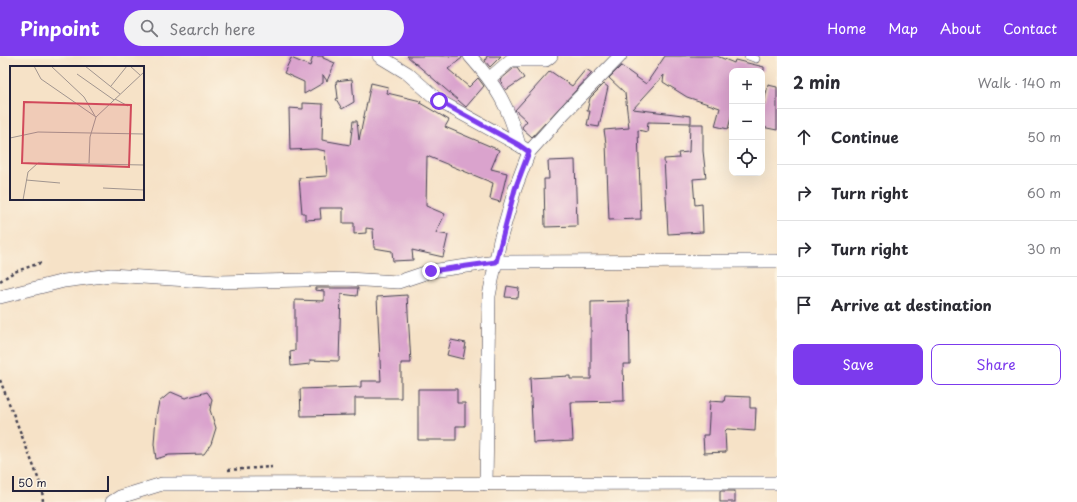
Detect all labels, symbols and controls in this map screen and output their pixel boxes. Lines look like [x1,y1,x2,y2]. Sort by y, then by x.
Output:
search box [124,10,404,46]
text: Pinpoint [20,14,100,42]
icon: search [138,17,160,39]
text: Search here [170,17,255,40]
text: Home [827,18,866,39]
text: Map [888,18,918,39]
text: About [940,18,981,39]
text: Contact [1003,18,1057,39]
inset map [10,66,144,200]
map controls [729,68,765,176]
button: + [729,68,765,104]
text: 2 min [793,69,840,95]
text: Walk · 140 m [978,73,1061,92]
route start [430,92,448,110]
button: − [729,104,765,140]
text: Continue [831,125,899,148]
icon: ahead [793,126,815,148]
text: 50 m [1027,127,1061,146]
button: locate [729,140,765,176]
text: Turn right [831,181,908,204]
icon: right [793,182,815,204]
text: 60 m [1027,183,1061,202]
text: Turn right [831,237,908,260]
icon: right [793,238,815,260]
text: 30 m [1027,239,1061,258]
route end [422,262,440,280]
text: Arrive at destination [831,293,992,316]
icon: arrive [793,294,815,316]
button: Save [793,344,923,385]
button: Share [931,344,1061,385]
scale bar [12,474,109,493]
text: 50 m [18,474,47,491]

